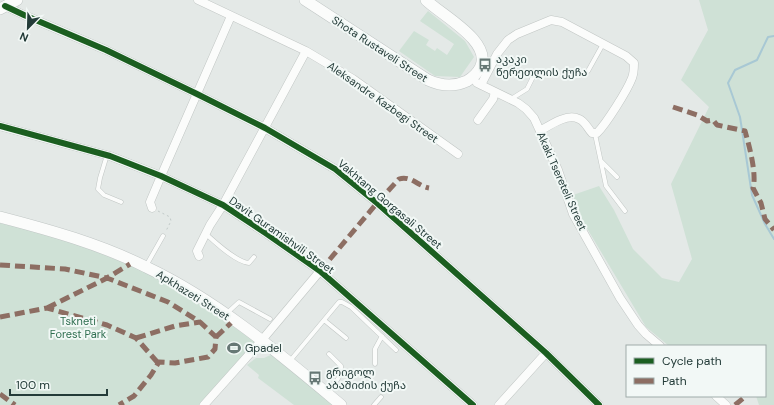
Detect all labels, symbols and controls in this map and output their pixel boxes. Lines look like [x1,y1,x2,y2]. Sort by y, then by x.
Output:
north arrow [8,8,48,48]
street label: Shota Rustaveli Street [329,13,431,85]
text: N [18,29,31,45]
place label: აკაკი წერეთლის ქუჩა [496,52,587,79]
bus stop icon: აკაკი წერეთლის ქუჩა [477,57,493,73]
street label: Aleksandre Kazbegi Street [325,58,441,146]
street label: Akaki Tsereteli Street [534,129,590,233]
street label: Vakhtang Gorgasali Street [335,156,445,252]
street label: Davit Guramishvili Street [227,193,337,277]
street label: Apkhazeti Street [154,267,232,323]
park label: Tskneti Forest Park [50,314,107,341]
sports icon: Gpadel [226,340,242,356]
place label: Gpadel [245,341,282,355]
legend [626,345,766,397]
text: Cycle path [662,353,722,369]
place label: გრიგოლ აბაშიძის ქუჩა [326,365,406,392]
bus stop icon: გრიგოლ აბაშიძის ქუჩა [307,370,323,386]
scale bar [10,371,107,397]
text: Path [662,373,687,389]
text: 100 m [16,377,50,393]

